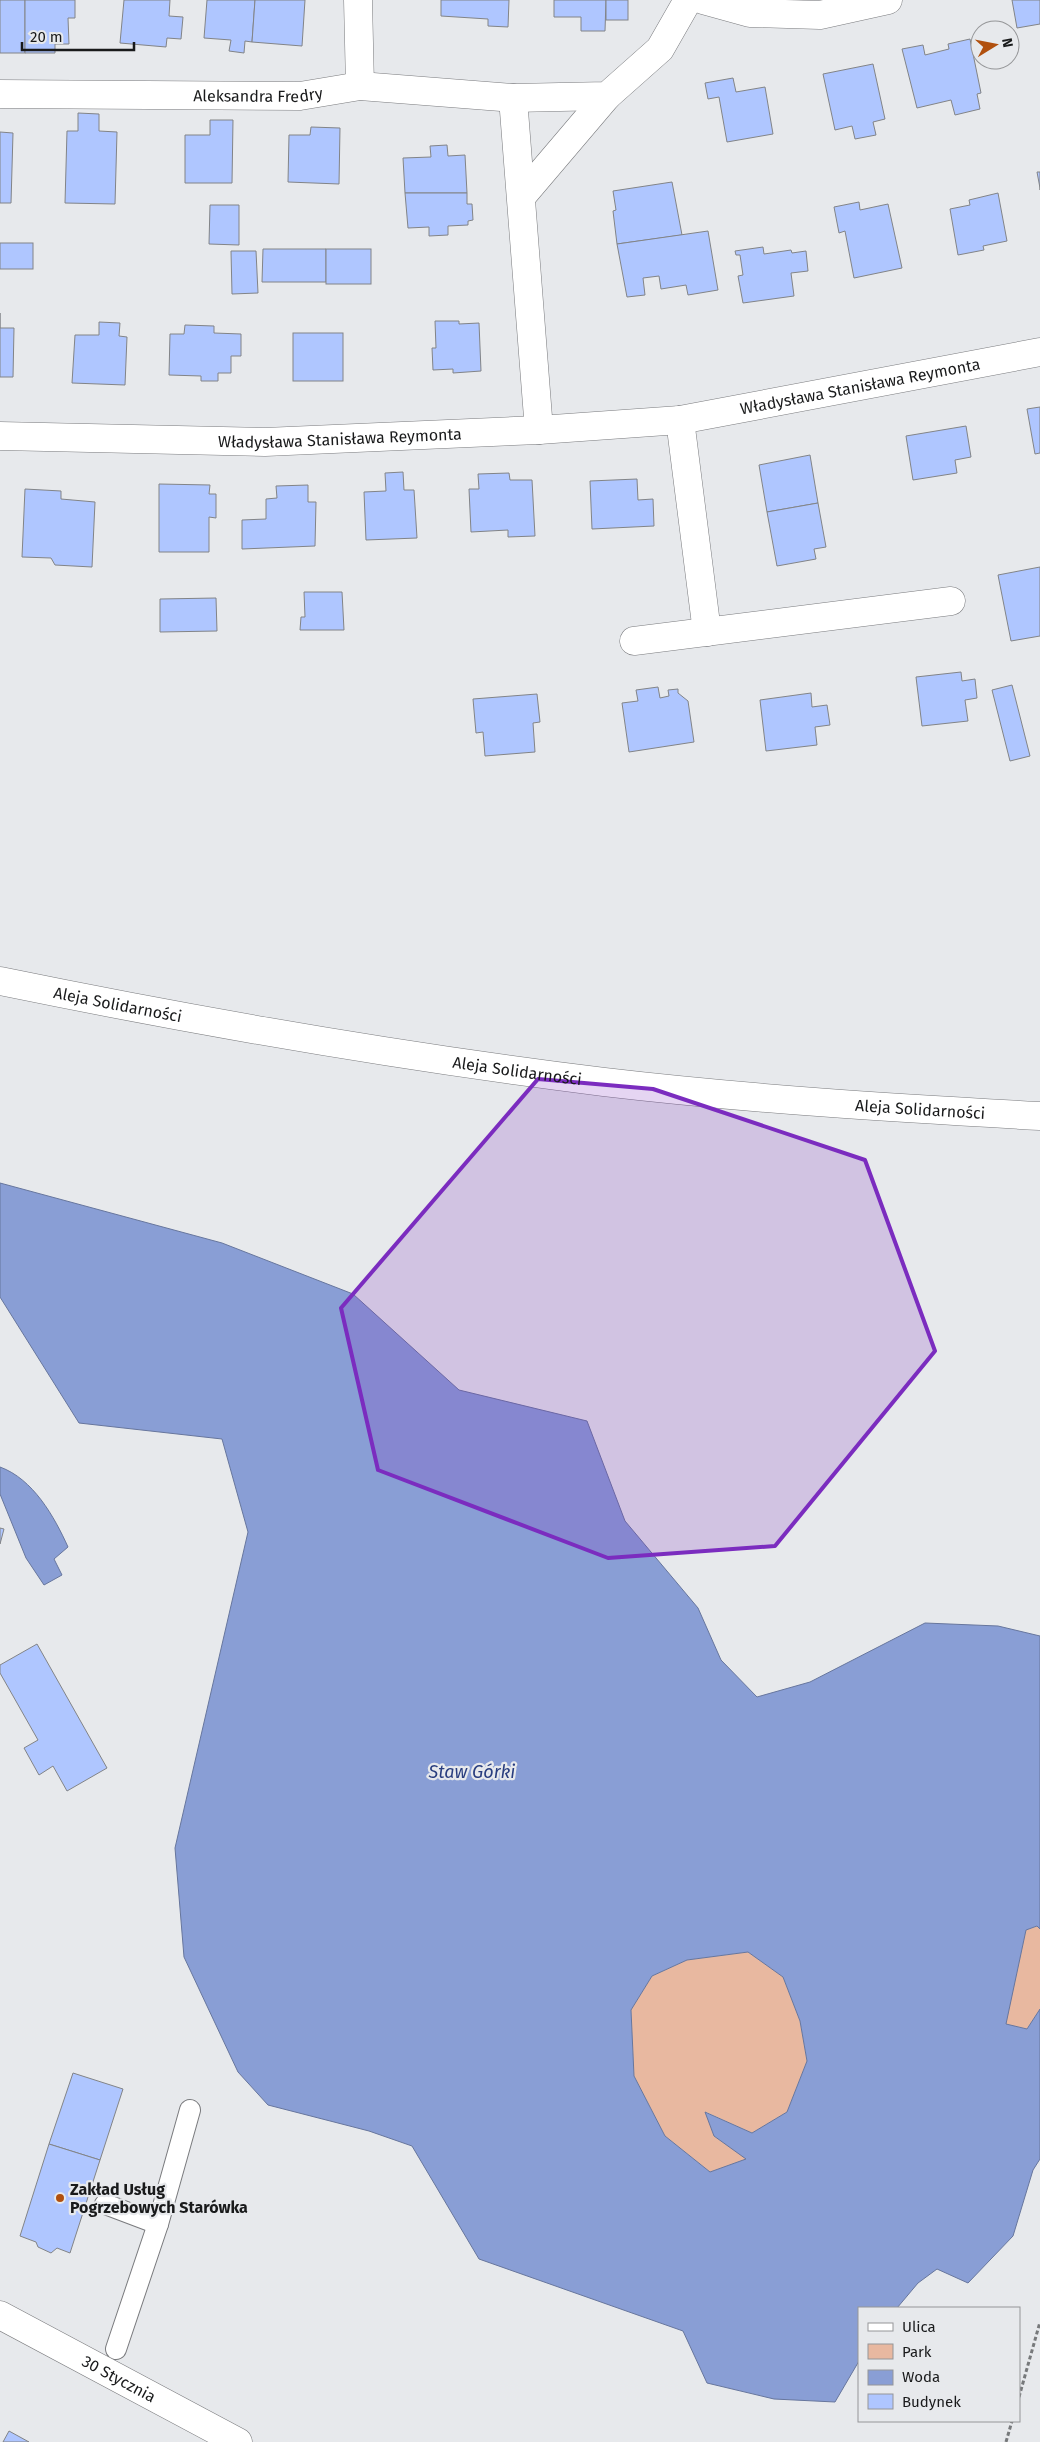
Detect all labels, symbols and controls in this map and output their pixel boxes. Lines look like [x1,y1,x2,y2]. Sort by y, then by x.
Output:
scale bar [22,20,135,52]
north arrow [970,20,1020,70]
text: 20 m [30,28,63,46]
text: N [998,37,1016,49]
street label: Aleksandra Fredry [193,83,324,106]
street label: Władysława Stanisława Reymonta [739,354,982,418]
street label: Władysława Stanisława Reymonta [218,424,462,452]
street label: Aleja Solidarności [52,983,183,1026]
street label: Aleja Solidarności [451,1053,583,1089]
street label: Aleja Solidarności [855,1096,986,1123]
water label: Staw Górki [428,1761,515,1783]
place label: Zakład Usług Pogrzebowych Starówka [70,2180,248,2217]
marker: Zakład Usług Pogrzebowych Starówka [54,2192,66,2204]
legend [858,2307,1020,2422]
text: Ulica [902,2318,936,2336]
text: Park [902,2343,932,2361]
street label: 30 Stycznia [79,2352,159,2406]
text: Woda [902,2368,940,2386]
text: Budynek [902,2393,961,2411]

